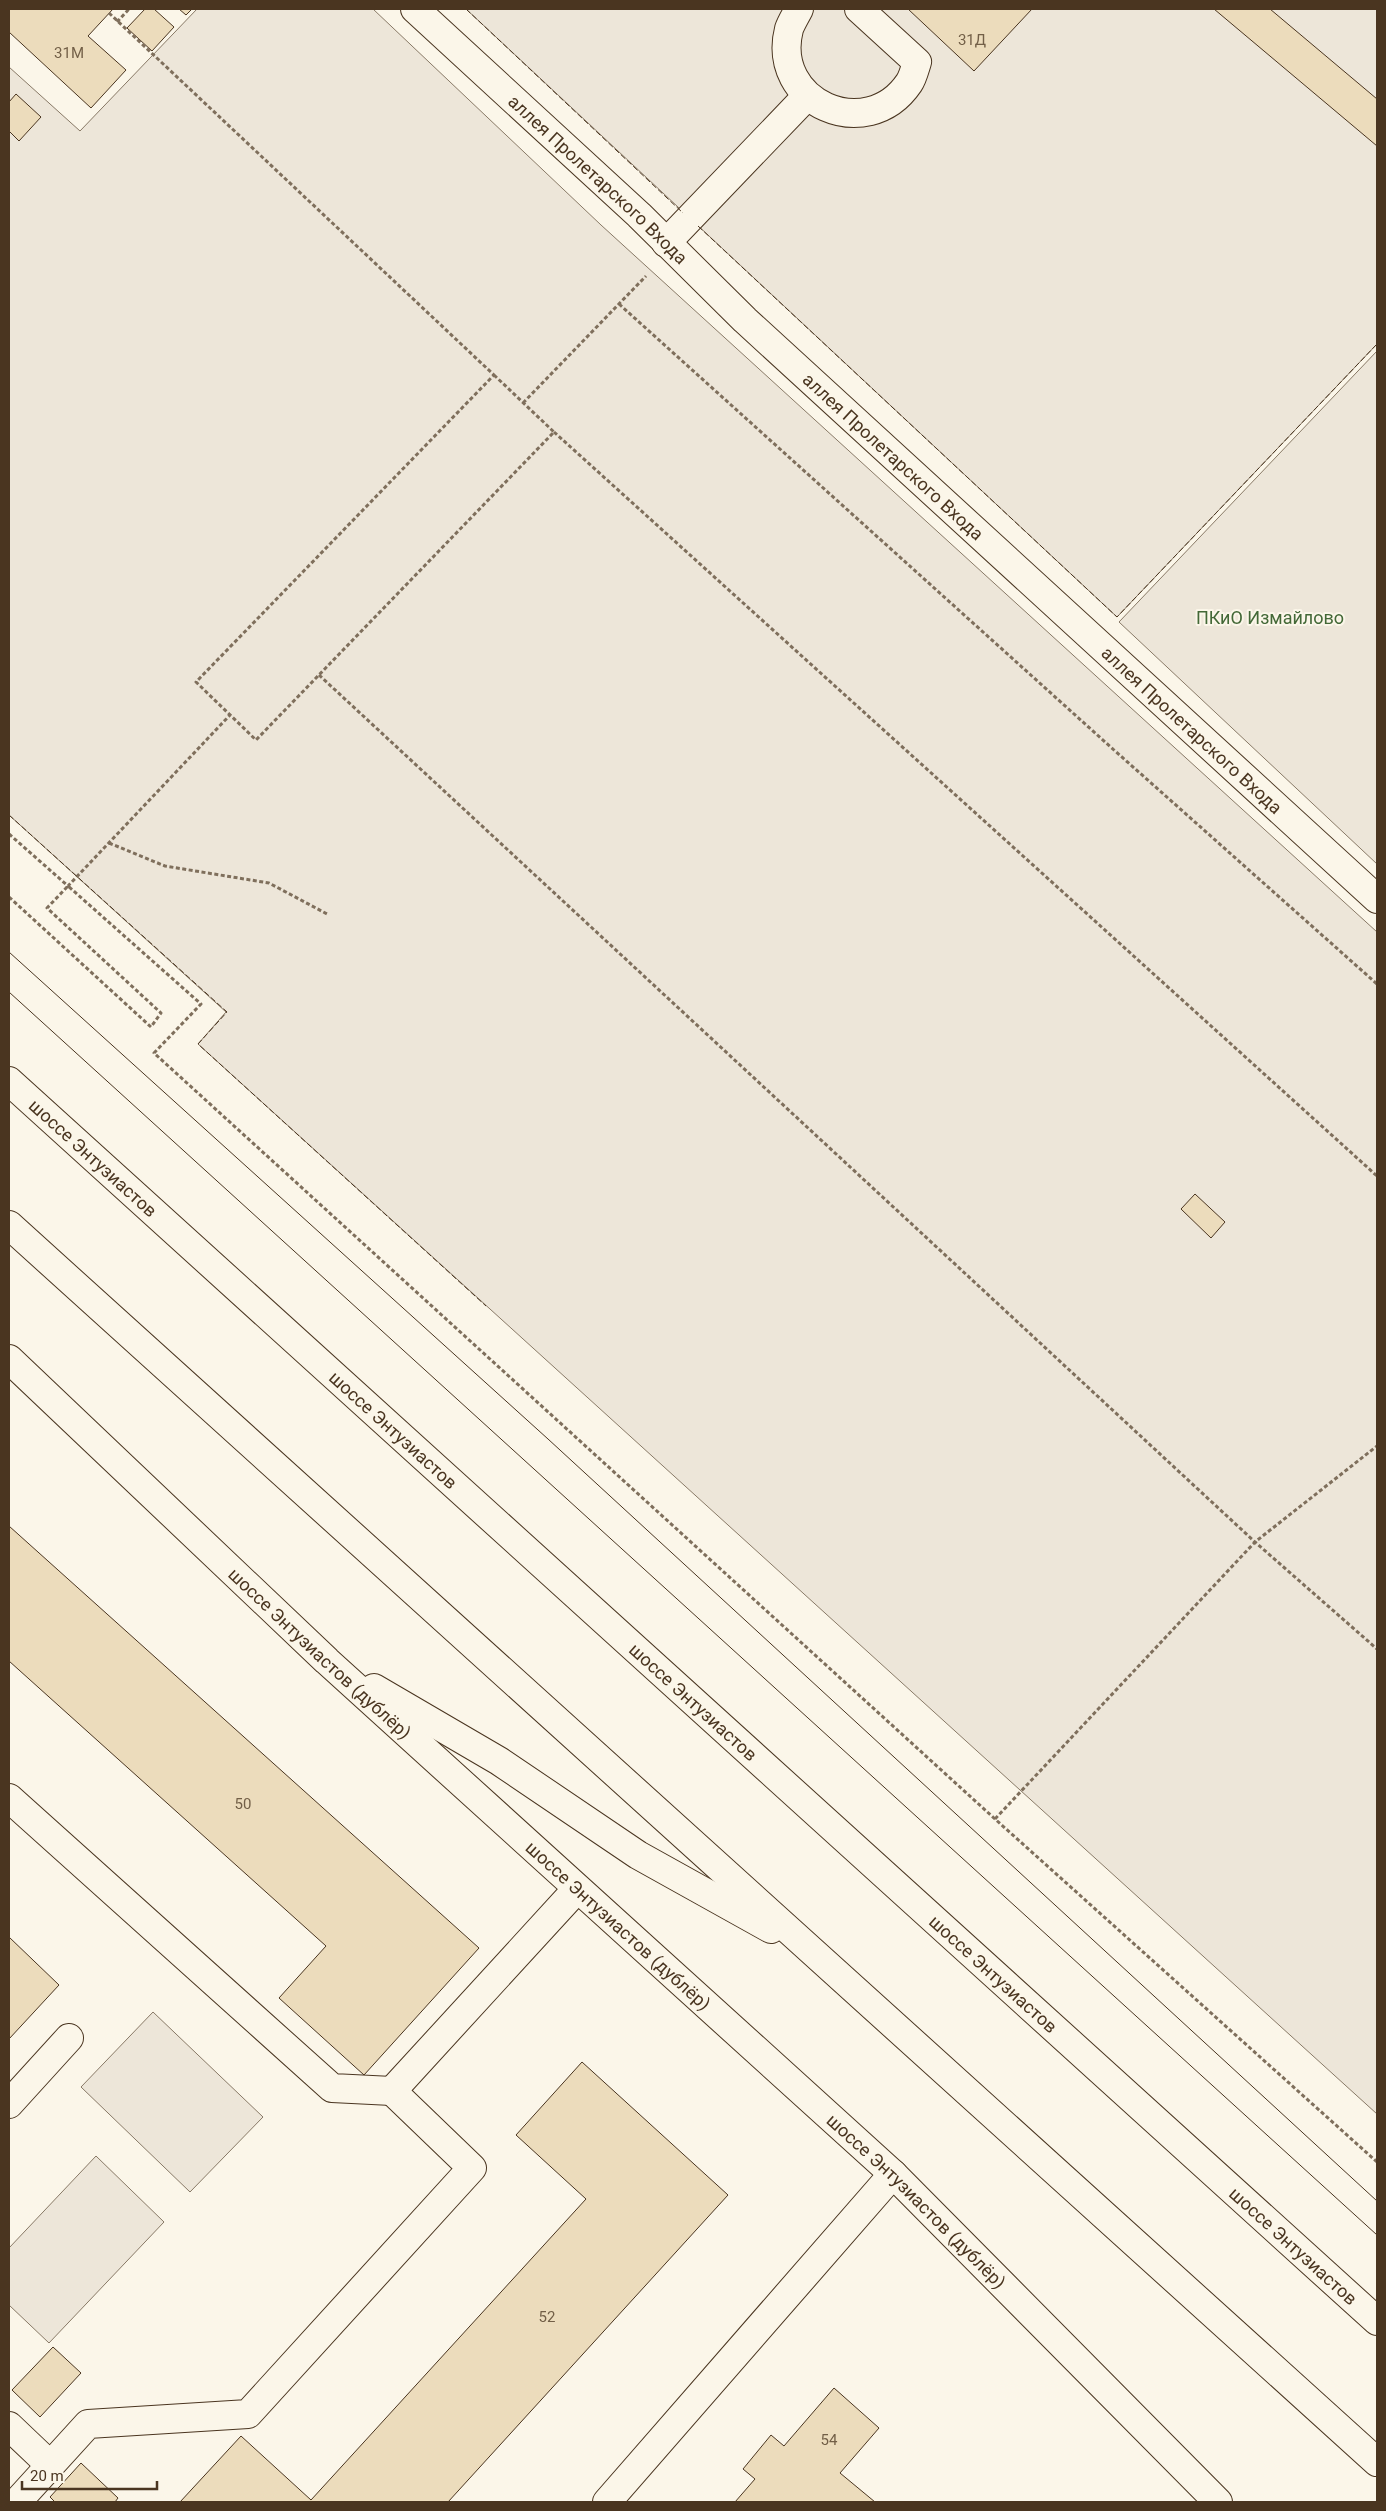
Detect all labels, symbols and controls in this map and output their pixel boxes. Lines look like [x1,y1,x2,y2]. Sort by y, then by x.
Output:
house number: 31Д [958,31,986,49]
house number: 31М [54,44,84,62]
street label: аллея Пролетарского Входа [504,90,692,268]
street label: аллея Пролетарского Входа [799,368,988,544]
park label: ПКиО Измайлово [1196,607,1344,628]
street label: аллея Пролетарского Входа [1098,642,1287,818]
street label: шоссе Энтузиастов [25,1094,162,1221]
street label: шоссе Энтузиастов [325,1366,462,1493]
street label: шоссе Энтузиастов (дублёр) [225,1563,416,1744]
street label: шоссе Энтузиастов [625,1638,762,1765]
house number: 50 [235,1795,251,1813]
street label: шоссе Энтузиастов (дублёр) [522,1836,715,2015]
street label: шоссе Энтузиастов [925,1910,1062,2037]
street label: шоссе Энтузиастов (дублёр) [823,2109,1010,2293]
street label: шоссе Энтузиастов [1226,2182,1362,2309]
house number: 52 [539,2308,555,2326]
house number: 54 [821,2431,838,2449]
scale bar [22,2458,158,2490]
text: 20 m [30,2467,64,2485]

